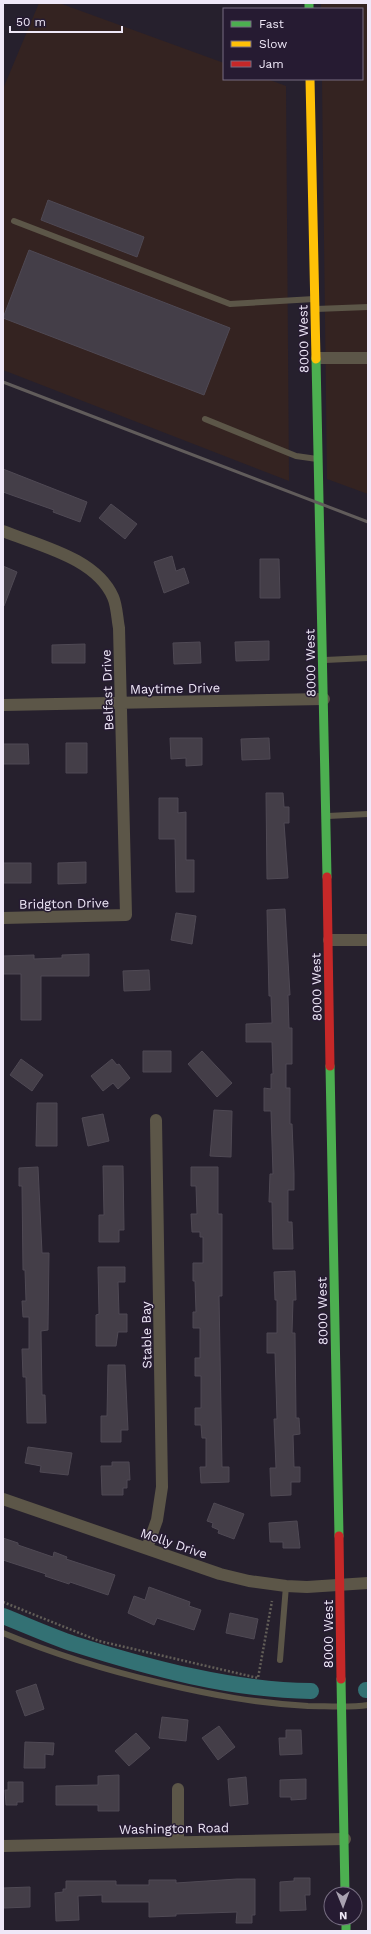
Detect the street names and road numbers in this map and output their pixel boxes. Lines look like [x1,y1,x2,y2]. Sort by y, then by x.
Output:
street label: 8000 West [295,304,312,373]
street label: 8000 West [302,628,319,697]
street label: Belfast Drive [99,649,116,731]
street label: Maytime Drive [130,680,220,697]
street label: Bridgton Drive [19,895,109,912]
street label: 8000 West [308,952,325,1021]
street label: 8000 West [314,1276,331,1345]
street label: Stable Bay [138,1301,155,1369]
street label: Molly Drive [139,1525,209,1562]
street label: 8000 West [321,1599,336,1668]
street label: Washington Road [119,1820,229,1837]

